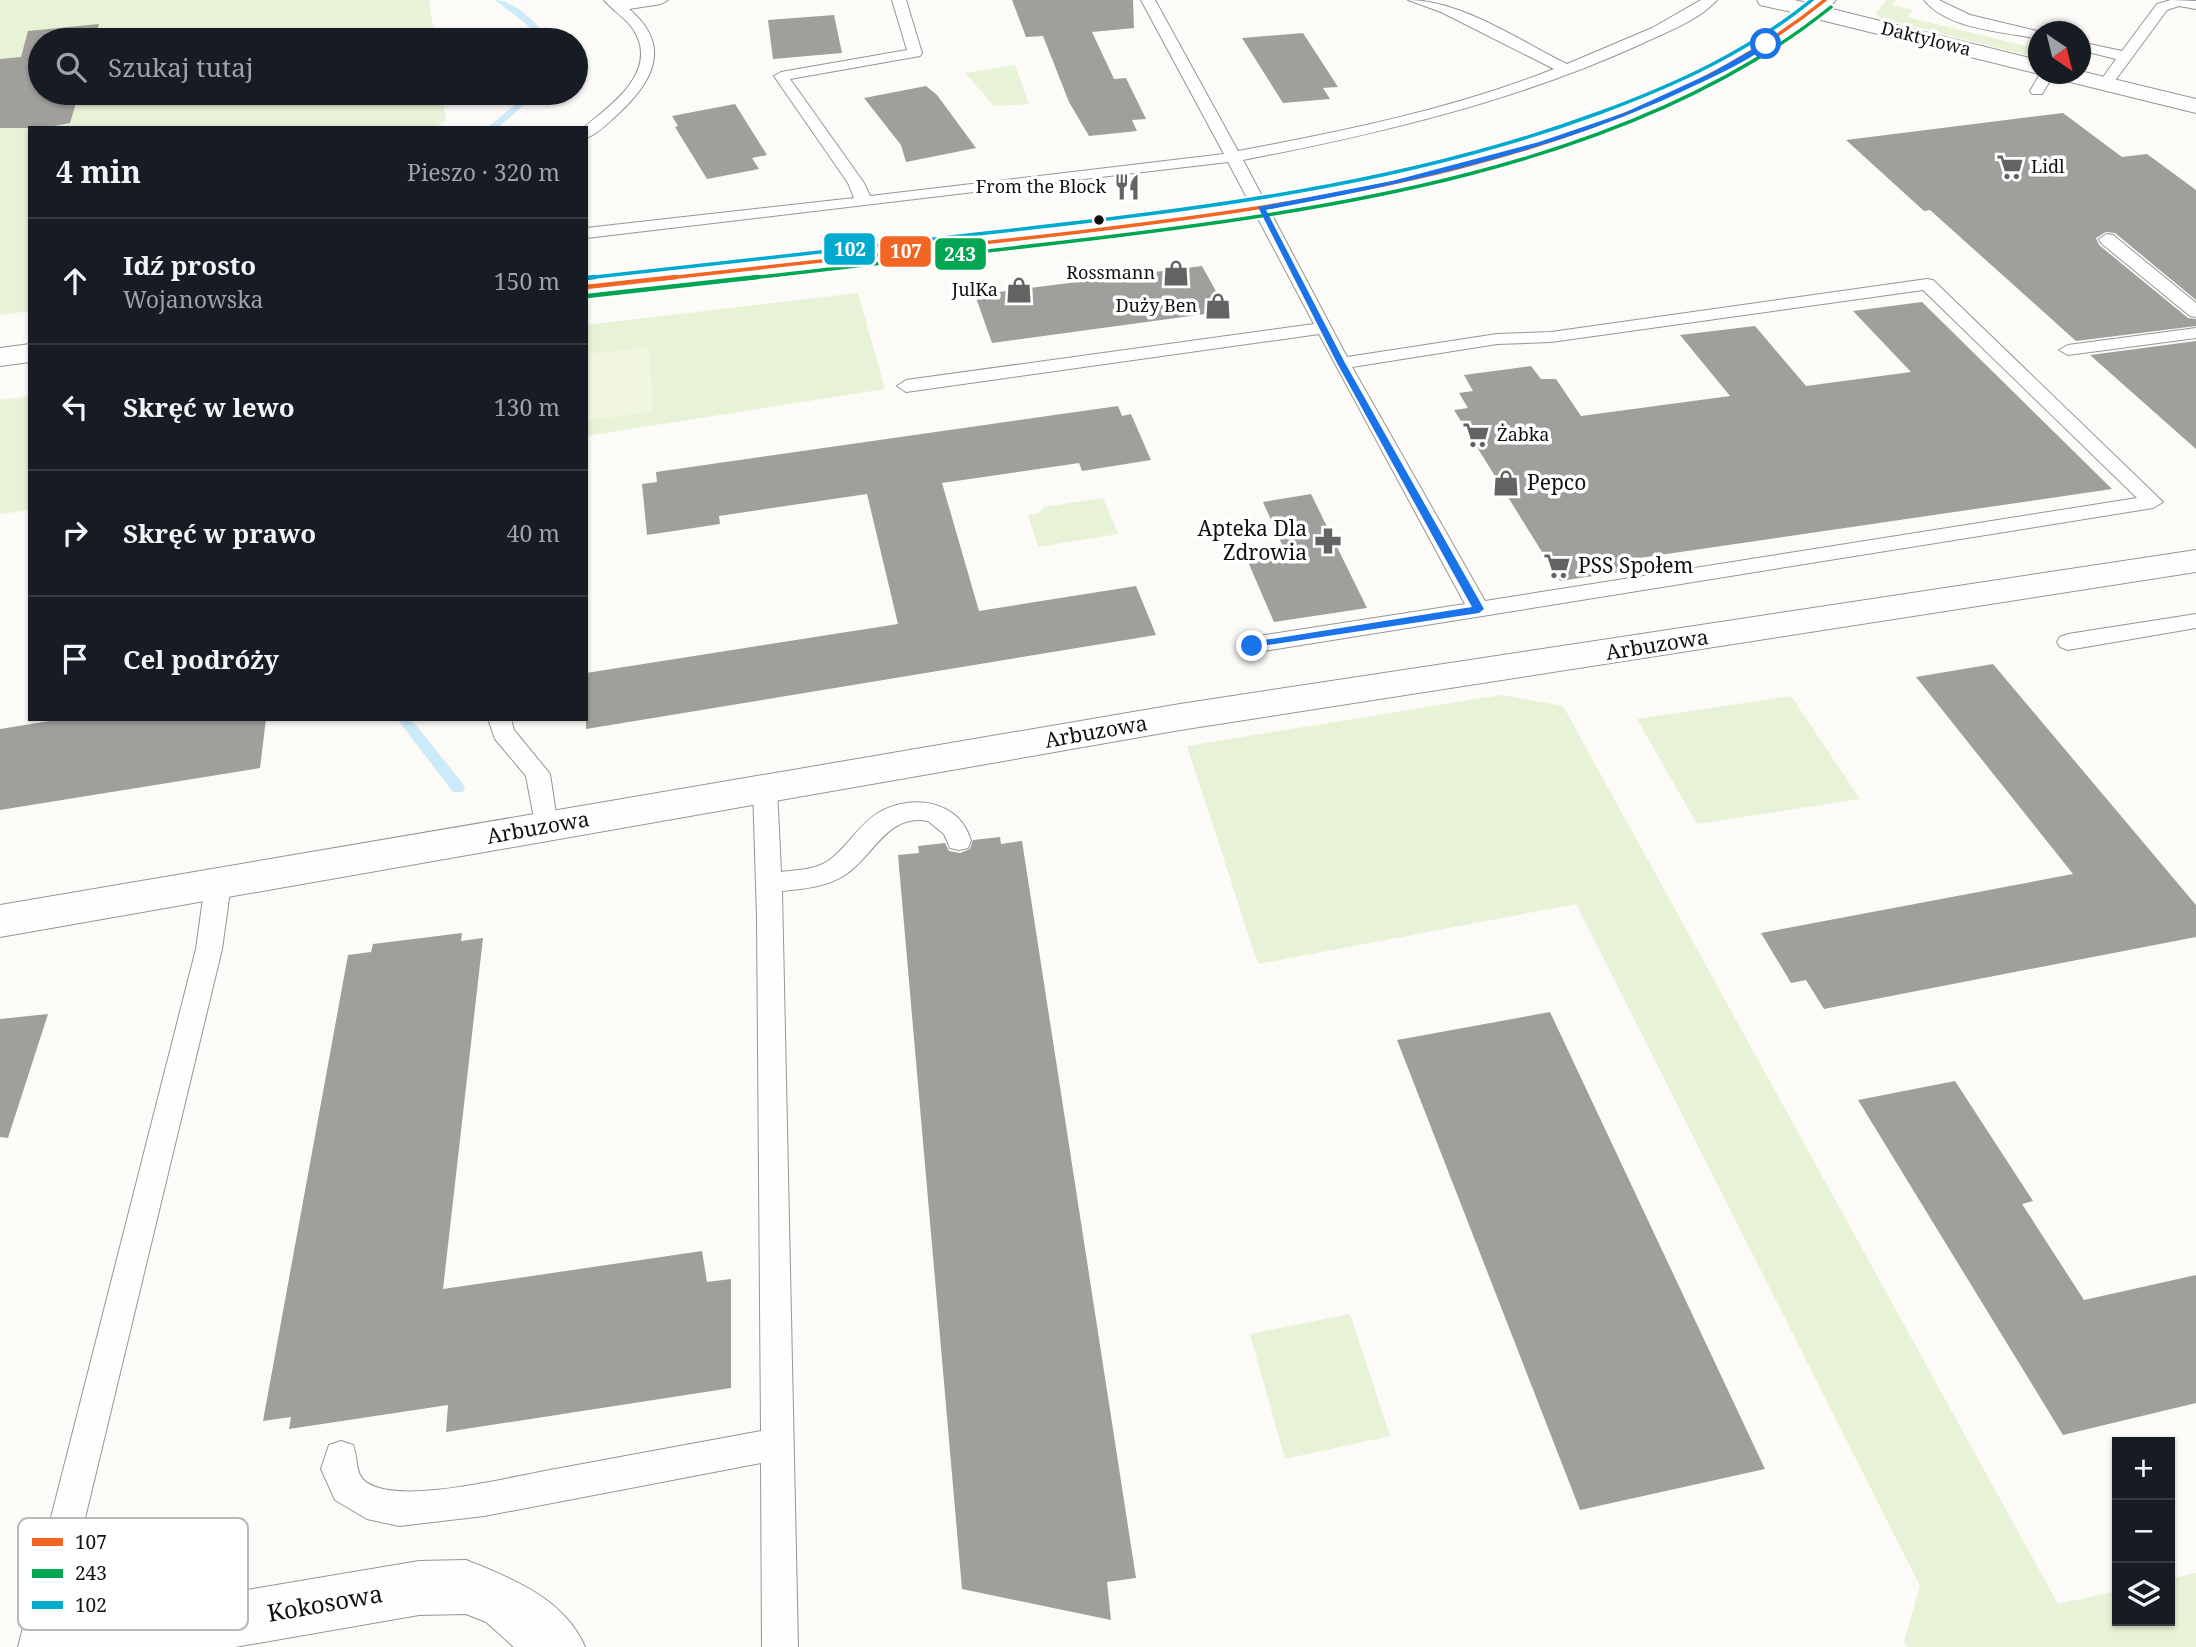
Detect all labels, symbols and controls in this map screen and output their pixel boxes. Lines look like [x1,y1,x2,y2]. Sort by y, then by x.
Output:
street label: Daktylowa [1879,15,1974,61]
north arrow [2028,21,2091,84]
search box [28,28,588,105]
route start [1750,28,1781,59]
icon: search [52,48,90,86]
text: Szukaj tutaj [108,49,254,85]
text: 4 min [56,151,141,192]
supermarket icon: Lidl [1995,152,2025,182]
place label: Lidl [2031,154,2065,178]
text: Pieszo · 320 m [407,156,560,188]
restaurant icon: From the Block [1112,172,1142,202]
place label: From the Block [976,174,1106,198]
unlabelled marker [1092,213,1106,227]
line badge: 102 [823,232,876,266]
line badge: 107 [879,235,932,268]
text: 102 [834,236,866,262]
line badge: 243 [934,237,987,271]
text: 107 [890,238,922,264]
text: 243 [944,241,976,267]
text: Idź prosto [123,247,256,283]
shop icon: Rossmann [1161,258,1191,288]
place label: Rossmann [1066,260,1155,284]
icon: ahead [56,262,94,300]
text: 150 m [494,265,560,297]
shop icon: JulKa [1004,275,1034,305]
place label: JulKa [951,277,998,301]
text: Wojanowska [123,283,264,315]
shop icon: Duży Ben [1203,291,1233,321]
place label: Duży Ben [1115,293,1197,317]
icon: left [56,388,94,426]
text: Skręć w lewo [123,389,295,425]
text: 130 m [494,391,560,423]
supermarket icon: Żabka [1461,420,1491,450]
place label: Żabka [1497,422,1550,446]
shop icon: Pepco [1491,468,1521,498]
place label: Pepco [1527,468,1586,496]
icon: right [56,514,94,552]
place label: Apteka Dla Zdrowia [1198,514,1307,566]
text: Skręć w prawo [123,515,316,551]
text: 40 m [507,517,560,549]
pharmacy icon: Apteka Dla Zdrowia [1313,526,1343,556]
supermarket icon: PSS Społem [1542,551,1572,581]
place label: PSS Społem [1578,551,1693,579]
street label: Arbuzowa [1603,622,1710,666]
route end [1236,630,1267,661]
icon: arrive [56,640,94,678]
text: Cel podróży [123,641,279,677]
street label: Arbuzowa [1042,708,1149,754]
street label: Arbuzowa [484,804,591,850]
map controls [2112,1437,2175,1626]
button: + [2112,1437,2175,1500]
button: − [2112,1500,2175,1563]
legend [18,1518,248,1630]
text: 107 [75,1529,107,1555]
text: 243 [75,1560,107,1586]
button: layers [2112,1563,2175,1626]
street label: Kokosowa [265,1576,385,1629]
text: 102 [75,1592,107,1618]

